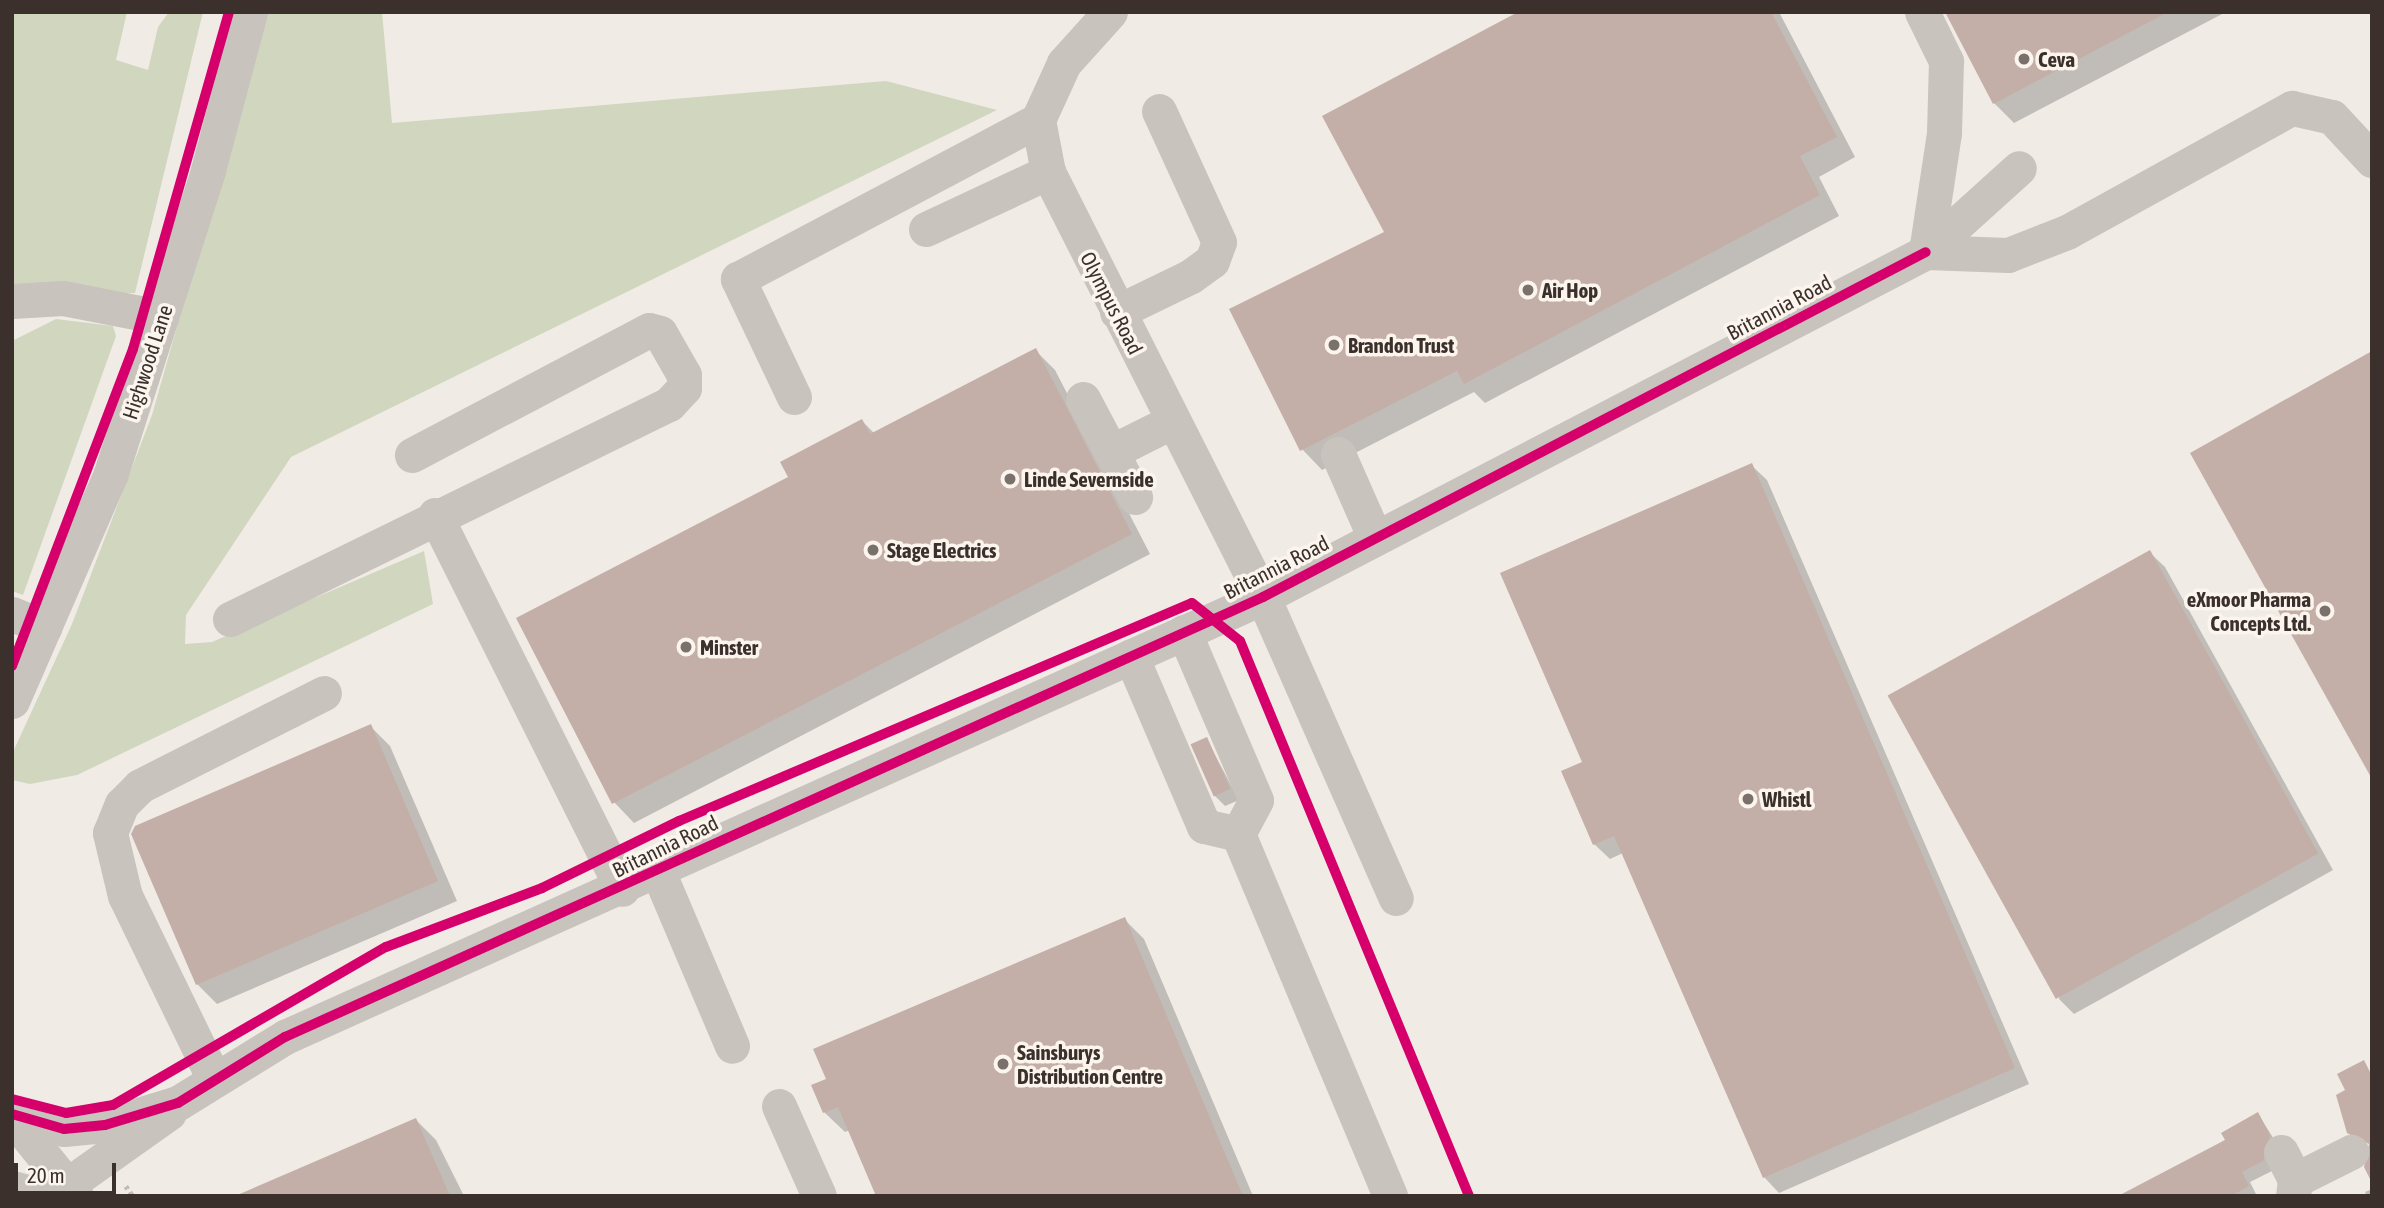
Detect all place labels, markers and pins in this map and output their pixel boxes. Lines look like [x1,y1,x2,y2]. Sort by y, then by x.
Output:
place label: Ceva [2038,46,2075,72]
marker: Ceva [2016,51,2032,67]
place label: Air Hop [1542,277,1598,303]
marker: Air Hop [1520,282,1536,298]
place label: Brandon Trust [1348,332,1454,358]
marker: Brandon Trust [1326,337,1342,353]
place label: Linde Severnside [1024,466,1154,492]
marker: Linde Severnside [1002,471,1018,487]
place label: Stage Electrics [887,537,996,563]
marker: Stage Electrics [865,542,881,558]
place label: eXmoor Pharma Concepts Ltd. [2187,586,2311,636]
marker: eXmoor Pharma Concepts Ltd. [2317,603,2333,619]
place label: Minster [700,634,758,660]
marker: Minster [678,639,694,655]
place label: Whistl [1762,786,1811,812]
marker: Whistl [1740,791,1756,807]
place label: Sainsburys Distribution Centre [1017,1039,1163,1089]
marker: Sainsburys Distribution Centre [995,1056,1011,1072]

